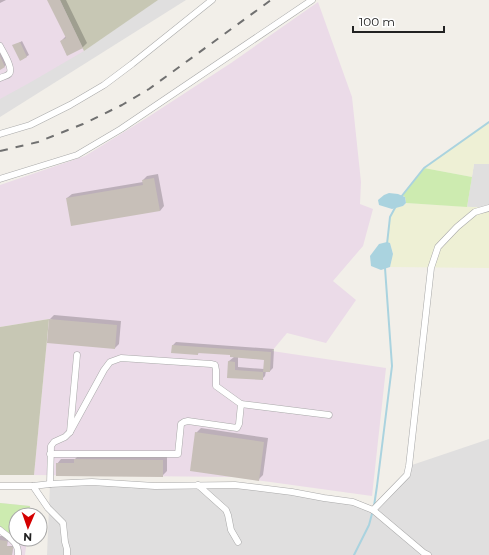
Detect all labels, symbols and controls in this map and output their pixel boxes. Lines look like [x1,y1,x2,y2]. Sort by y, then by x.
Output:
scale bar [353,8,444,34]
text: 100 m [359,14,395,29]
north arrow [8,507,48,547]
text: N [23,530,32,544]

